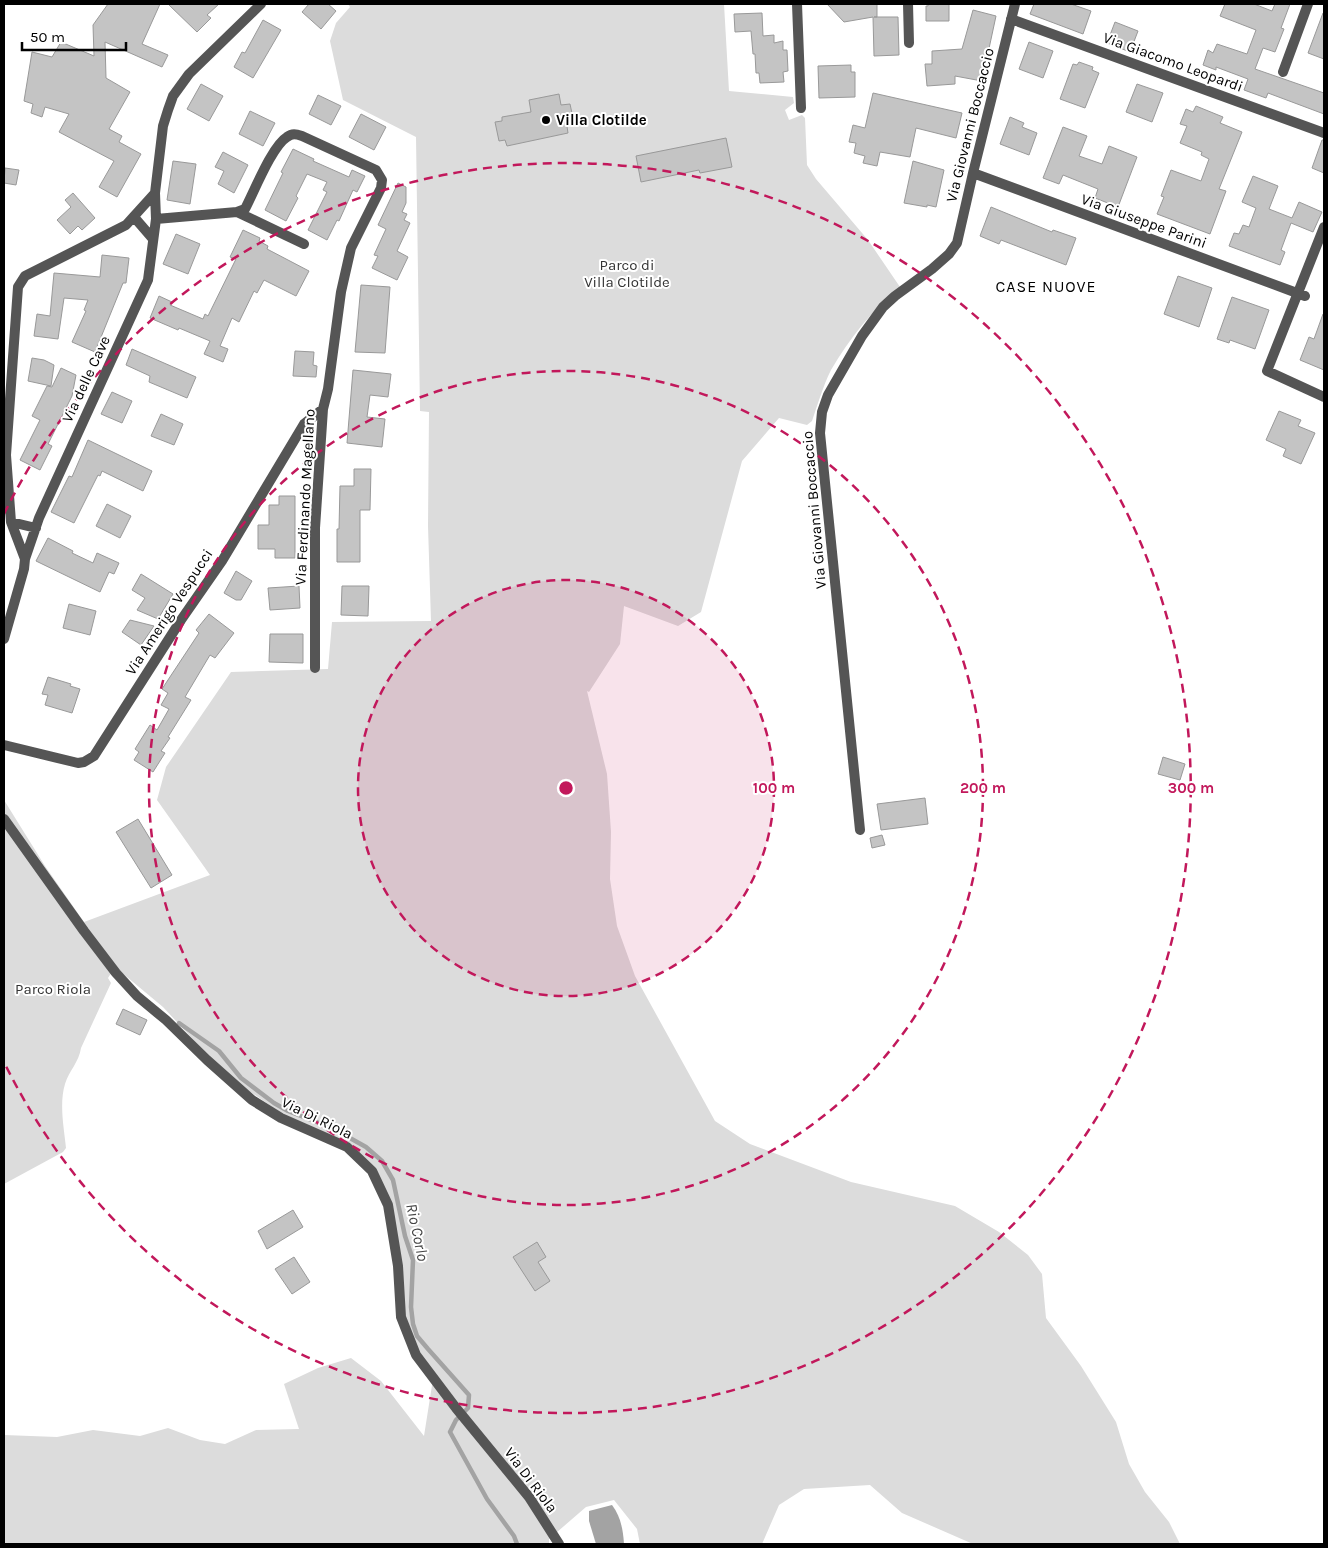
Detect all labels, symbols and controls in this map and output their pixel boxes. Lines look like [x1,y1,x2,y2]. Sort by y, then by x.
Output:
scale bar [22,20,126,52]
text: 50 m [30,28,65,46]
street label: Via Giacomo Leopardi [1101,28,1245,96]
street label: Via Giovanni Boccaccio [942,46,998,204]
place label: Villa Clotilde [556,111,647,129]
marker: Villa Clotilde [540,114,552,126]
street label: Via Giuseppe Parini [1079,190,1209,252]
park label: Parco di Villa Clotilde [584,256,670,291]
district label: CASE NUOVE [995,277,1097,296]
street label: Via delle Cave [58,333,114,425]
street label: Via Ferdinando Magellano [291,408,319,586]
street label: Via Giovanni Boccaccio [798,430,830,590]
street label: Via Amerigo Vespucci [122,546,216,678]
centre of rings [557,779,575,797]
text: 100 m [753,779,795,797]
text: 200 m [960,779,1006,797]
text: 300 m [1168,779,1214,797]
park label: Parco Riola [15,980,91,998]
street label: Via Di Riola [278,1093,356,1143]
water label: Rio Corlo [402,1202,433,1263]
street label: Via Di Riola [501,1444,561,1516]

